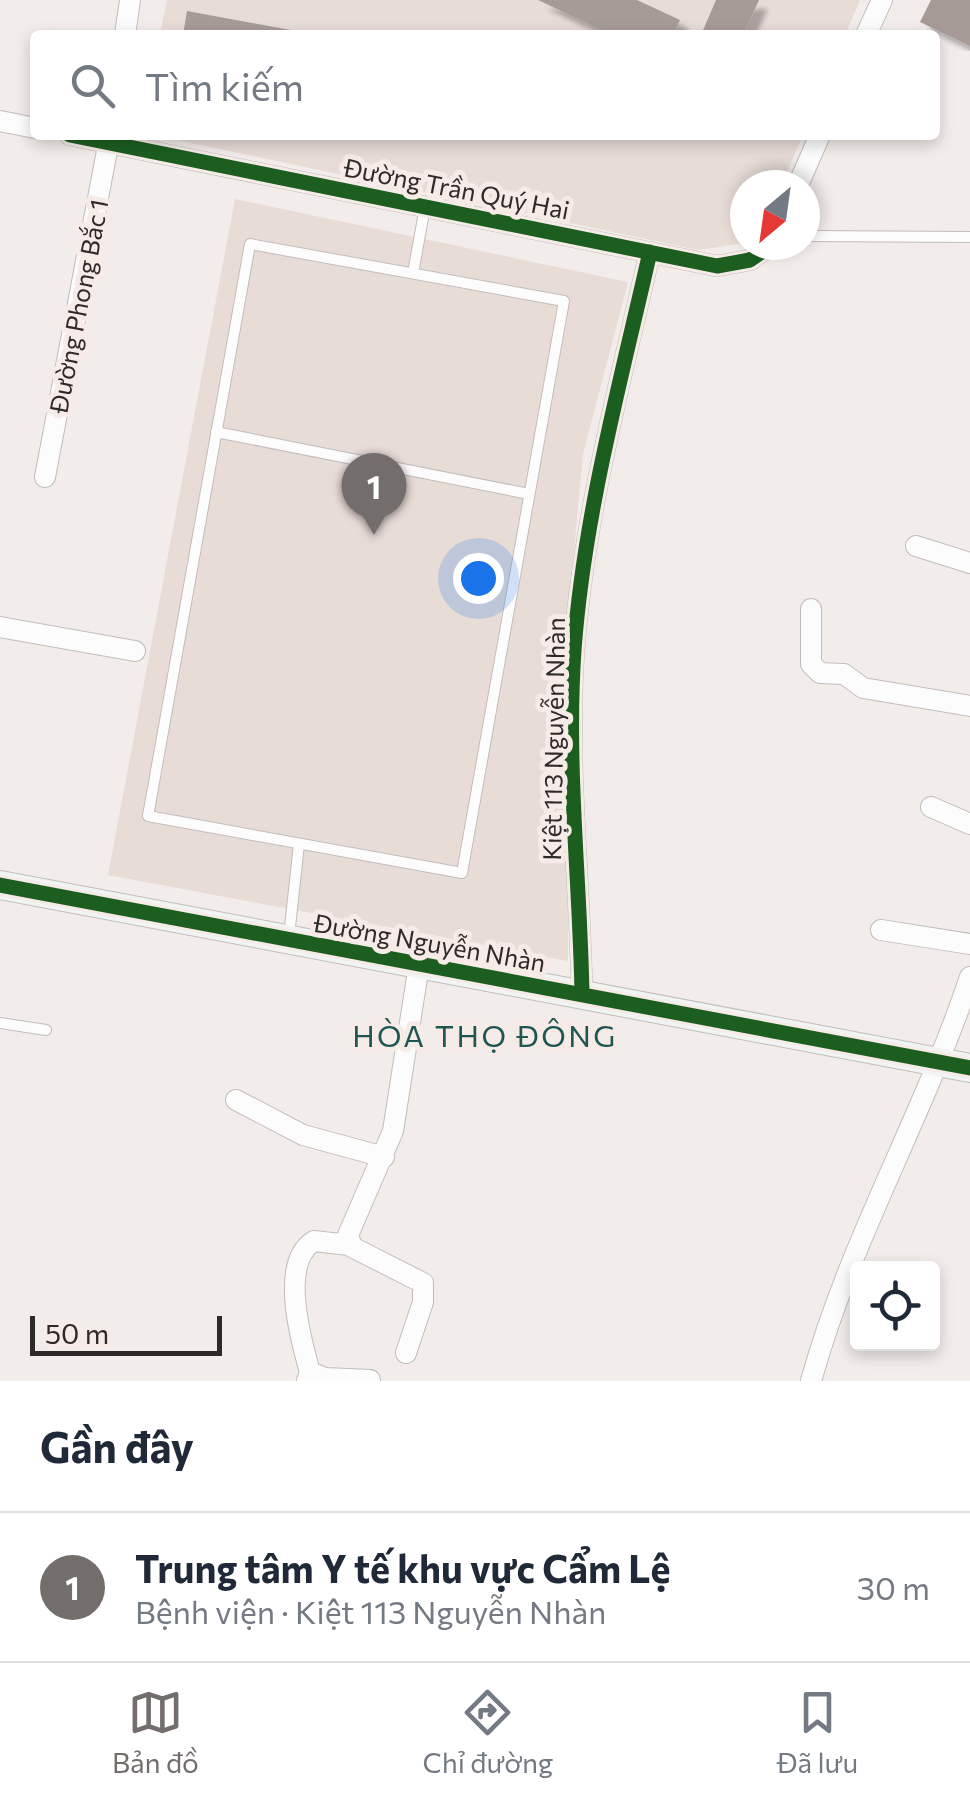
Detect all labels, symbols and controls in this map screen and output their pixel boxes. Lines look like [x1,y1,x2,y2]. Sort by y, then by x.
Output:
search box [30,30,940,140]
icon: search [65,58,120,113]
text: Tìm kiếm [145,62,304,109]
street label: Đường Trần Quý Hai [341,151,572,225]
north arrow [730,170,820,260]
street label: Đường Phong Bắc 1 [42,196,113,416]
pin: 1 [342,452,406,535]
your location [453,553,504,604]
street label: Kiệt 113 Nguyễn Nhàn [536,617,570,861]
street label: Đường Nguyễn Nhàn [311,907,548,977]
district label: HÒA THỌ ĐÔNG [352,1016,618,1053]
map controls [850,1261,940,1351]
button: locate [850,1261,940,1351]
scale bar [30,1311,222,1356]
text: 50 m [45,1316,109,1350]
text: Gần đây [40,1420,194,1472]
text: Trung tâm Y tế khu vực Cẩm Lệ [135,1544,670,1591]
text: 1 [65,1567,80,1607]
text: 30 m [857,1567,930,1607]
text: Bệnh viện · Kiệt 113 Nguyễn Nhàn [135,1591,606,1631]
tab: Bản đồ [112,1685,199,1779]
tab: Chỉ đường [423,1685,553,1779]
tab: Đã lưu [777,1685,858,1779]

